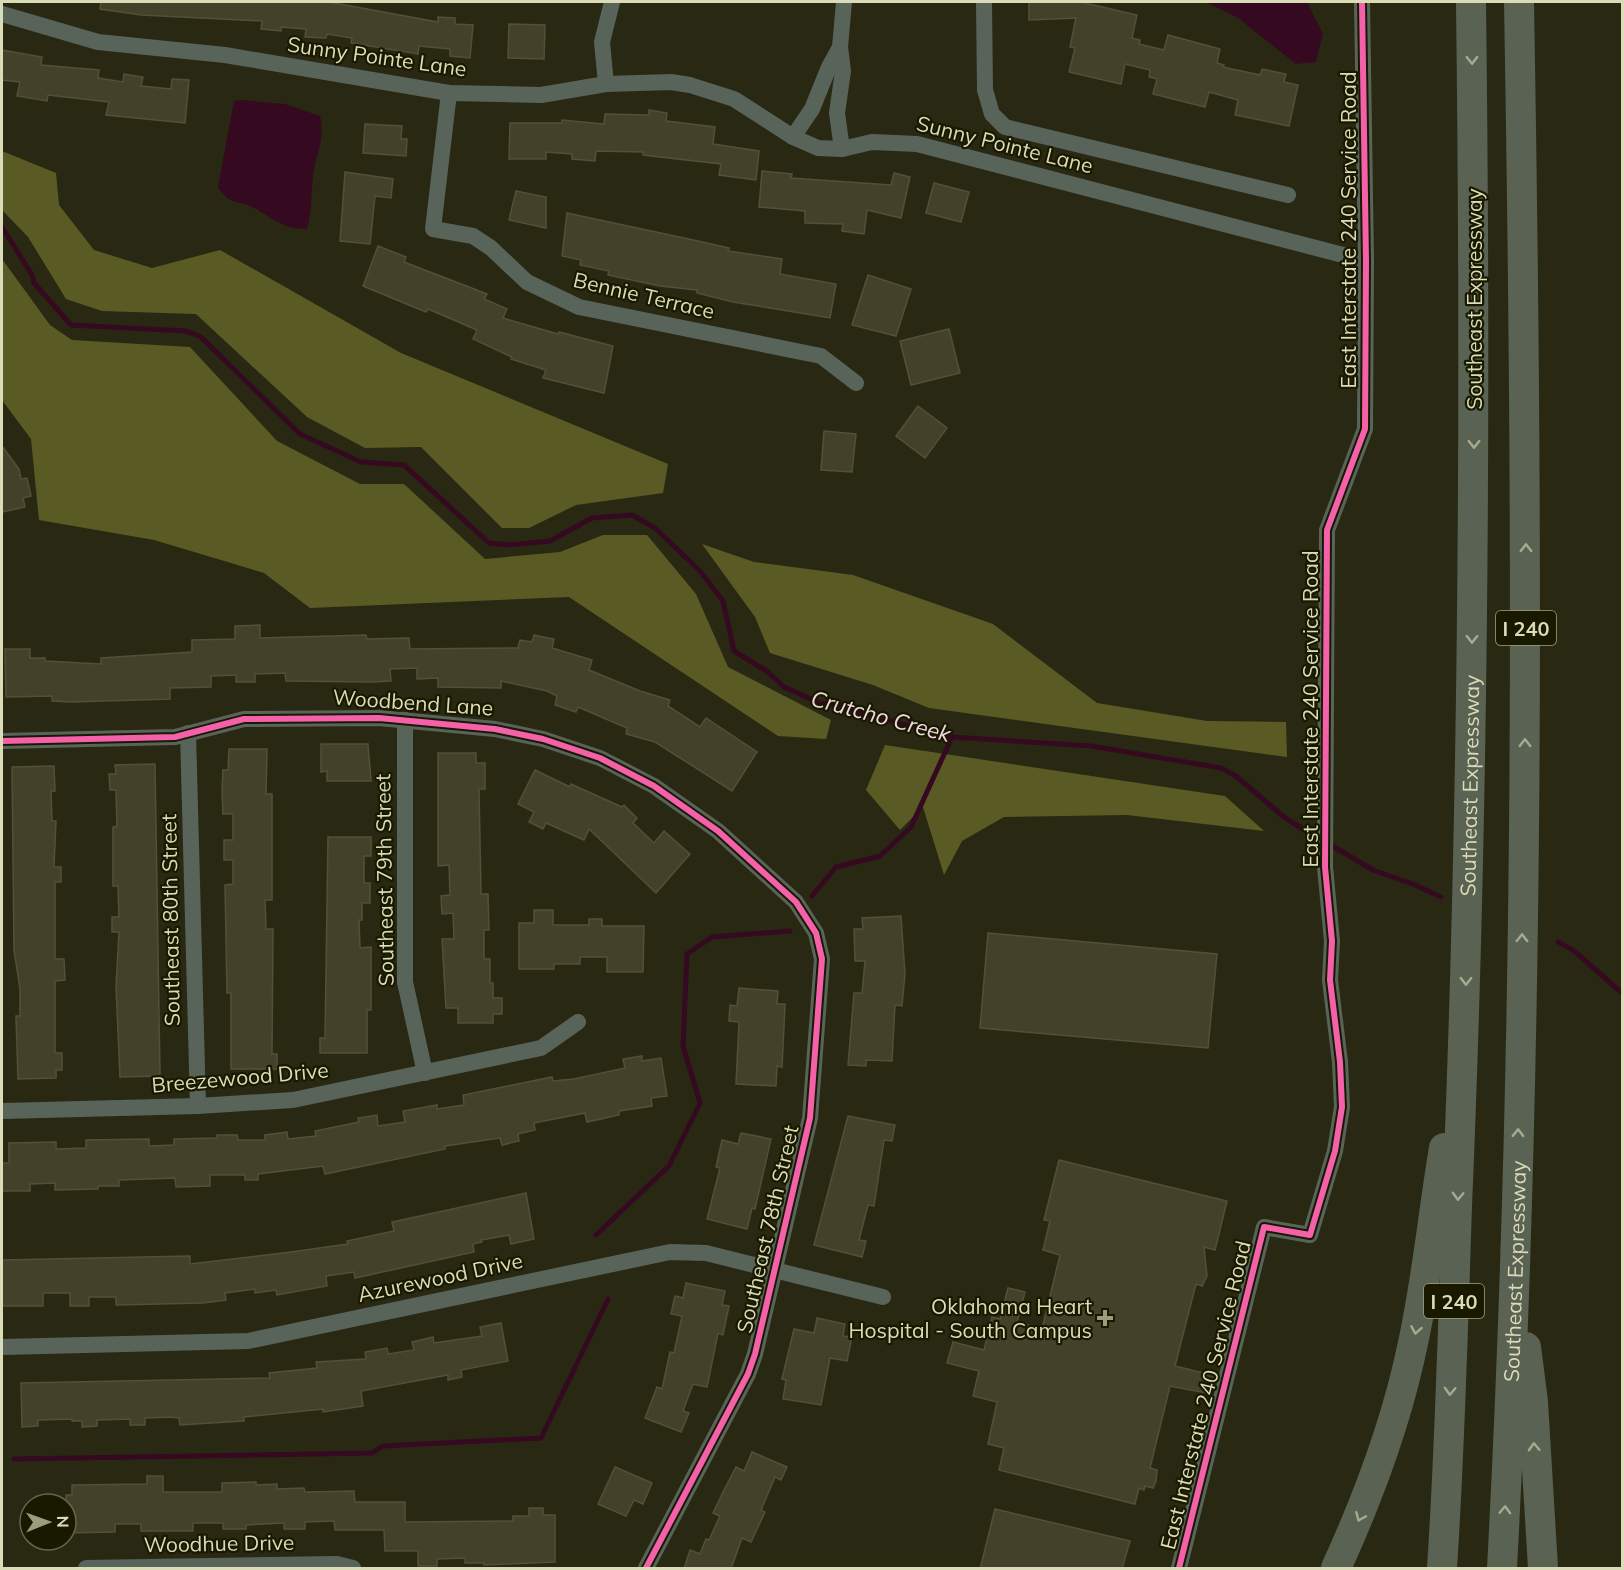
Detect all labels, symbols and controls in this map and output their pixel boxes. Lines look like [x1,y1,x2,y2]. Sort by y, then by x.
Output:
street label: Sunny Pointe Lane [286,31,468,81]
one-way arrow [1466,55,1478,64]
street label: East Interstate 240 Service Road [1335,71,1361,389]
street label: Sunny Pointe Lane [914,110,1096,178]
street label: Southeast Expressway [1461,188,1487,410]
street label: Bennie Terrace [571,266,717,324]
one-way arrow [1468,439,1480,448]
one-way arrow [1520,544,1532,553]
street label: East Interstate 240 Service Road [1297,550,1323,868]
road number: I 240 [1496,611,1556,645]
one-way arrow [1466,634,1478,643]
street label: Southeast Expressway [1454,675,1484,897]
street label: Woodbend Lane [332,683,494,721]
water label: Crutcho Creek [808,684,955,748]
one-way arrow [1519,739,1531,748]
street label: Southeast 79th Street [369,774,399,986]
street label: Southeast 80th Street [155,814,185,1026]
one-way arrow [1516,934,1529,943]
one-way arrow [1459,976,1472,985]
street label: Breezewood Drive [150,1056,330,1098]
street label: Southeast 78th Street [730,1123,804,1335]
one-way arrow [1512,1129,1525,1138]
street label: Southeast Expressway [1498,1160,1531,1383]
one-way arrow [1451,1192,1464,1201]
street label: East Interstate 240 Service Road [1154,1238,1256,1552]
street label: Azurewood Drive [355,1247,525,1307]
road number: I 240 [1424,1284,1484,1318]
place label: Oklahoma Heart Hospital - South Campus [848,1293,1092,1343]
marker: Oklahoma Heart Hospital - South Campus [1096,1309,1114,1327]
one-way arrow [1410,1326,1422,1335]
one-way arrow [1443,1386,1456,1395]
one-way arrow [1528,1443,1541,1452]
north arrow [18,1492,78,1552]
one-way arrow [1498,1506,1511,1515]
one-way arrow [1355,1510,1367,1521]
text: N [53,1516,73,1528]
street label: Woodhue Drive [143,1529,295,1557]

